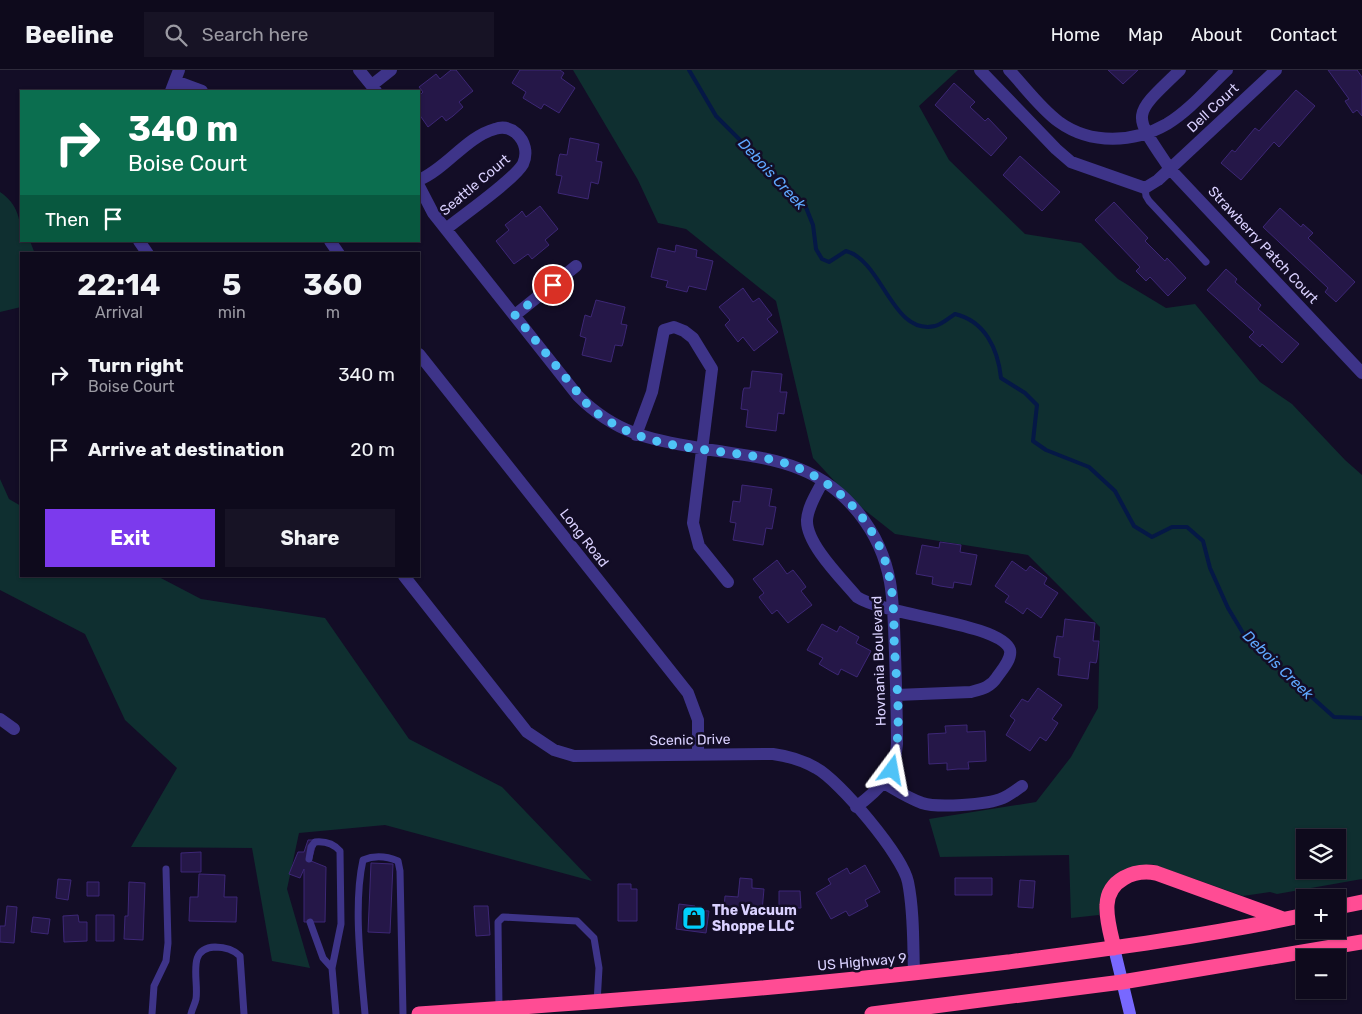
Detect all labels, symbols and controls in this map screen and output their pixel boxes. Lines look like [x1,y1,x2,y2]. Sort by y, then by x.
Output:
search box [144,12,494,57]
text: Beeline [25,21,114,49]
icon: search [162,21,190,49]
text: Search here [202,23,308,46]
text: Home [1051,24,1100,46]
text: Map [1128,24,1163,46]
text: About [1191,24,1242,46]
text: Contact [1270,24,1337,46]
street label: Dell Court [1184,80,1243,136]
text: 340 m [128,108,238,150]
icon: right [45,110,110,175]
water label: Debois Creek [734,134,810,214]
text: Boise Court [128,150,247,177]
street label: Seattle Court [436,150,514,219]
street label: Strawberry Patch Court [1204,183,1322,308]
icon: arrive [99,205,127,233]
text: Then [45,208,89,231]
pin [532,264,574,306]
text: 22:14 [77,267,161,303]
text: 5 [222,267,241,303]
text: 360 [303,267,363,303]
icon: arrive [539,271,567,299]
text: Arrival [95,303,143,322]
text: min [218,303,246,322]
text: m [326,303,340,322]
text: Turn right [88,354,183,377]
icon: right [45,361,73,389]
text: 340 m [338,363,395,386]
text: Boise Court [88,377,175,396]
icon: arrive [45,436,73,464]
text: Arrive at destination [88,438,284,461]
text: 20 m [350,438,395,461]
street label: Long Road [556,505,612,571]
button: Exit [45,509,215,567]
button: Share [225,509,395,567]
street label: Hovnania Boulevard [868,596,890,726]
water label: Debois Creek [1239,627,1317,703]
street label: Scenic Drive [649,731,731,749]
position arrow [865,743,917,795]
map controls [1296,829,1346,999]
button: layers [1296,829,1346,879]
button: + [1296,889,1346,939]
place label: The Vacuum Shoppe LLC [712,902,797,935]
shop icon: The Vacuum Shoppe LLC [681,905,707,931]
button: − [1296,949,1346,999]
street label: US Highway 9 [817,950,907,974]

